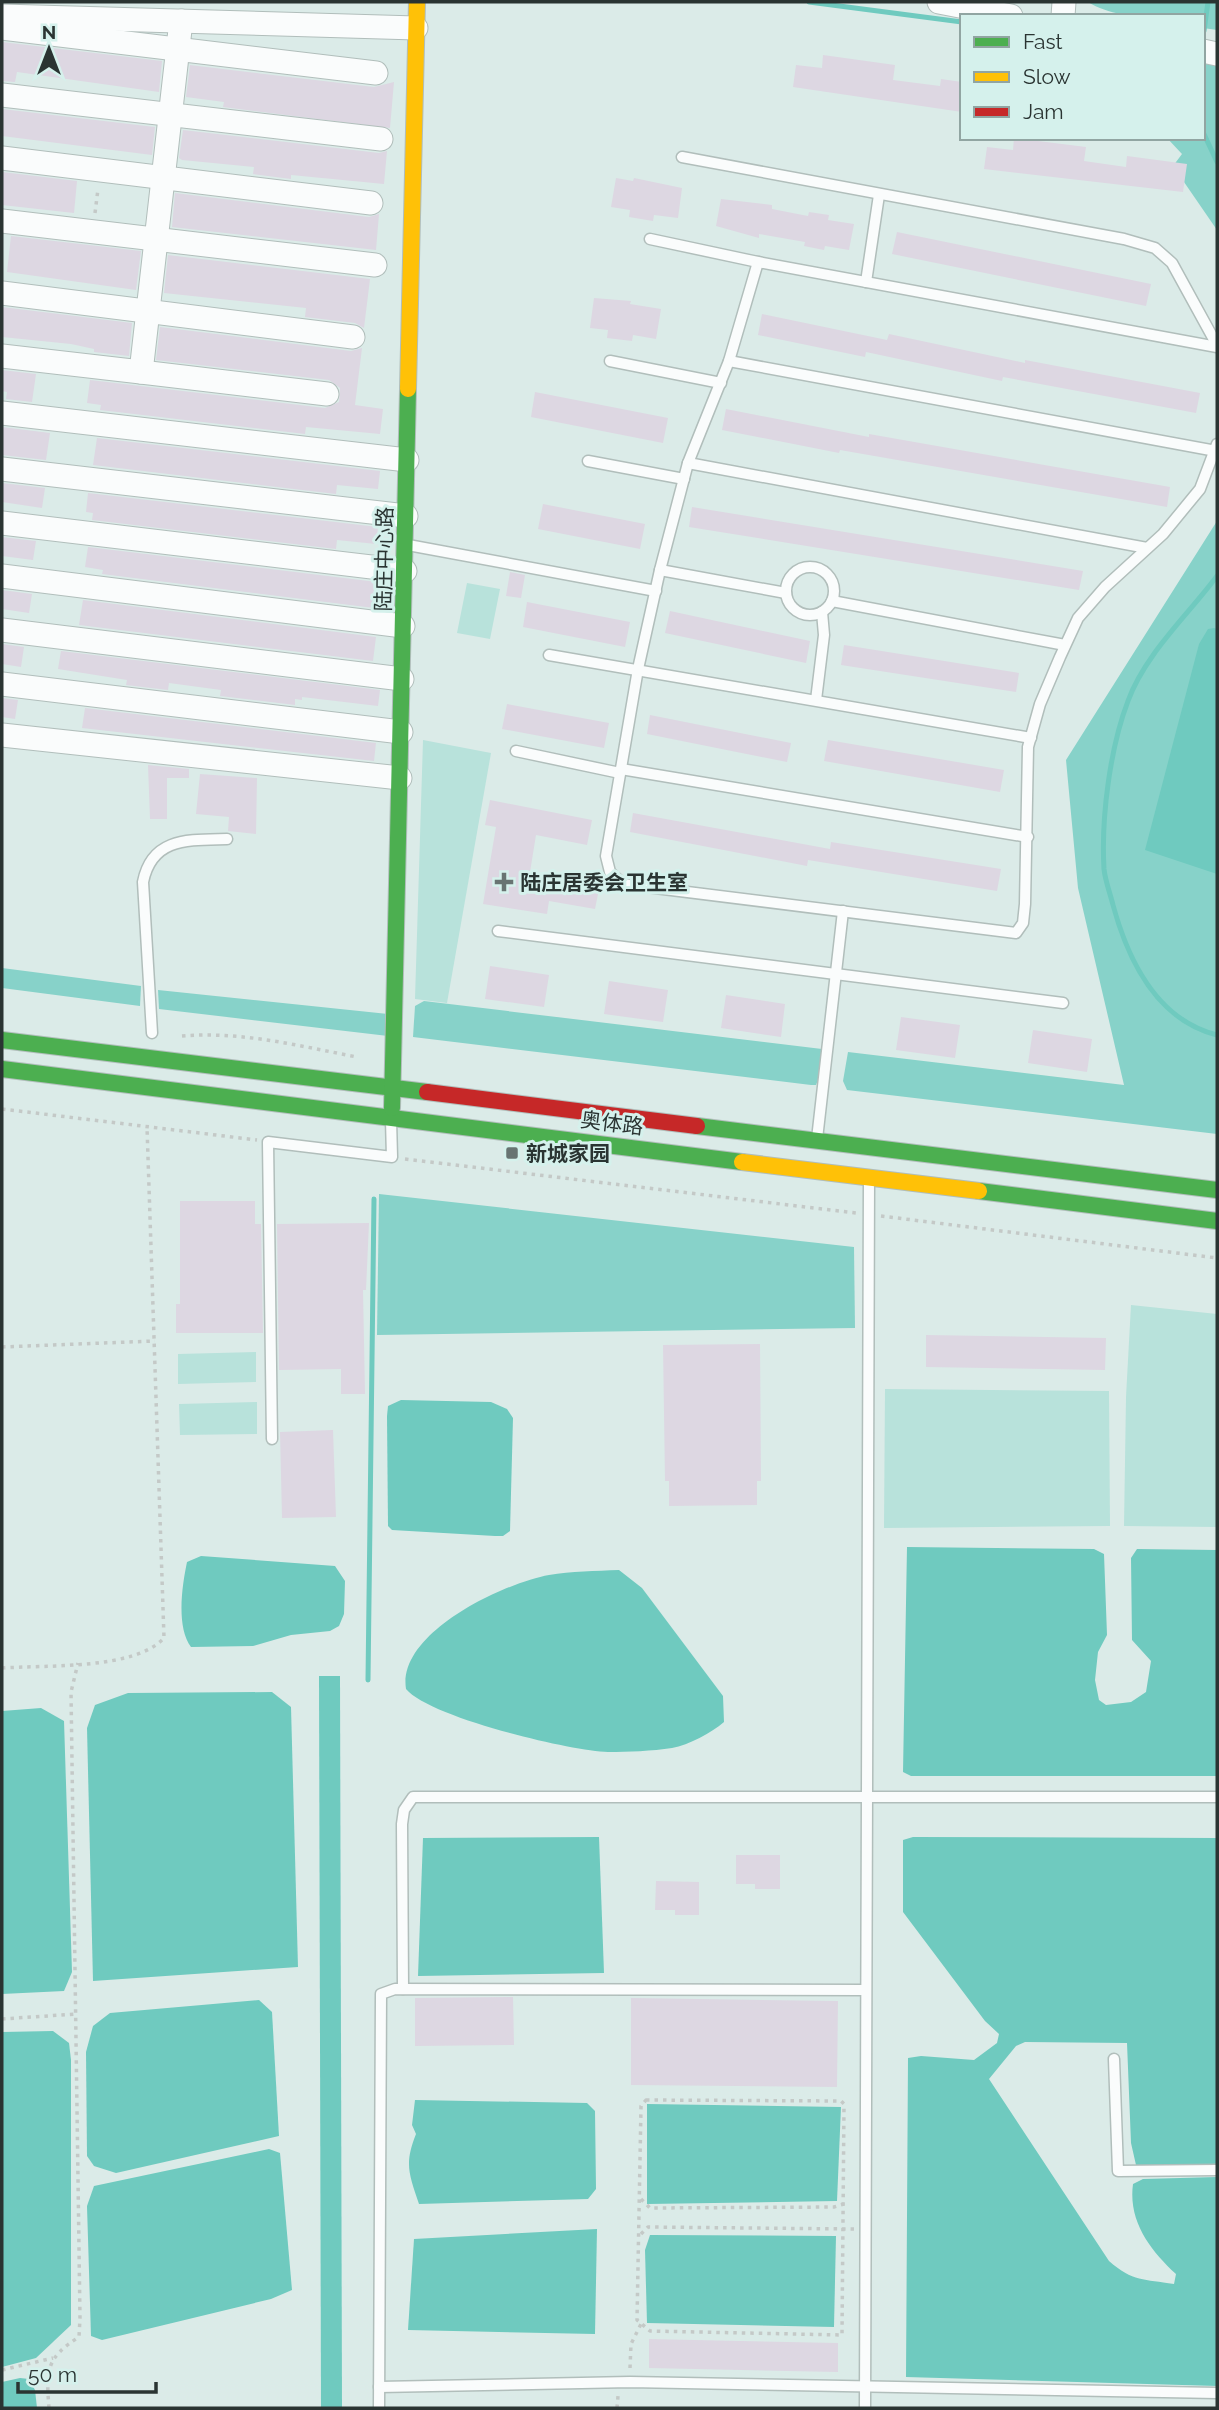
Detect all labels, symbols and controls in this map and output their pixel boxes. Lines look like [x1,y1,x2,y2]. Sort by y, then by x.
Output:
north arrow [14,14,84,84]
legend [960,14,1205,140]
text: N [42,21,56,43]
text: Fast [1023,29,1063,54]
text: Slow [1023,64,1071,89]
text: Jam [1023,99,1064,124]
street label: 陆庄中心路 [371,506,397,612]
place label: 陆庄居委会卫生室 [520,870,688,895]
marker: 陆庄居委会卫生室 [494,872,514,892]
street label: 奥体路 [579,1107,645,1139]
place label: 新城家园 [526,1141,610,1166]
marker: 新城家园 [504,1145,520,1161]
scale bar [18,2350,156,2394]
text: 50 m [28,2362,77,2387]

